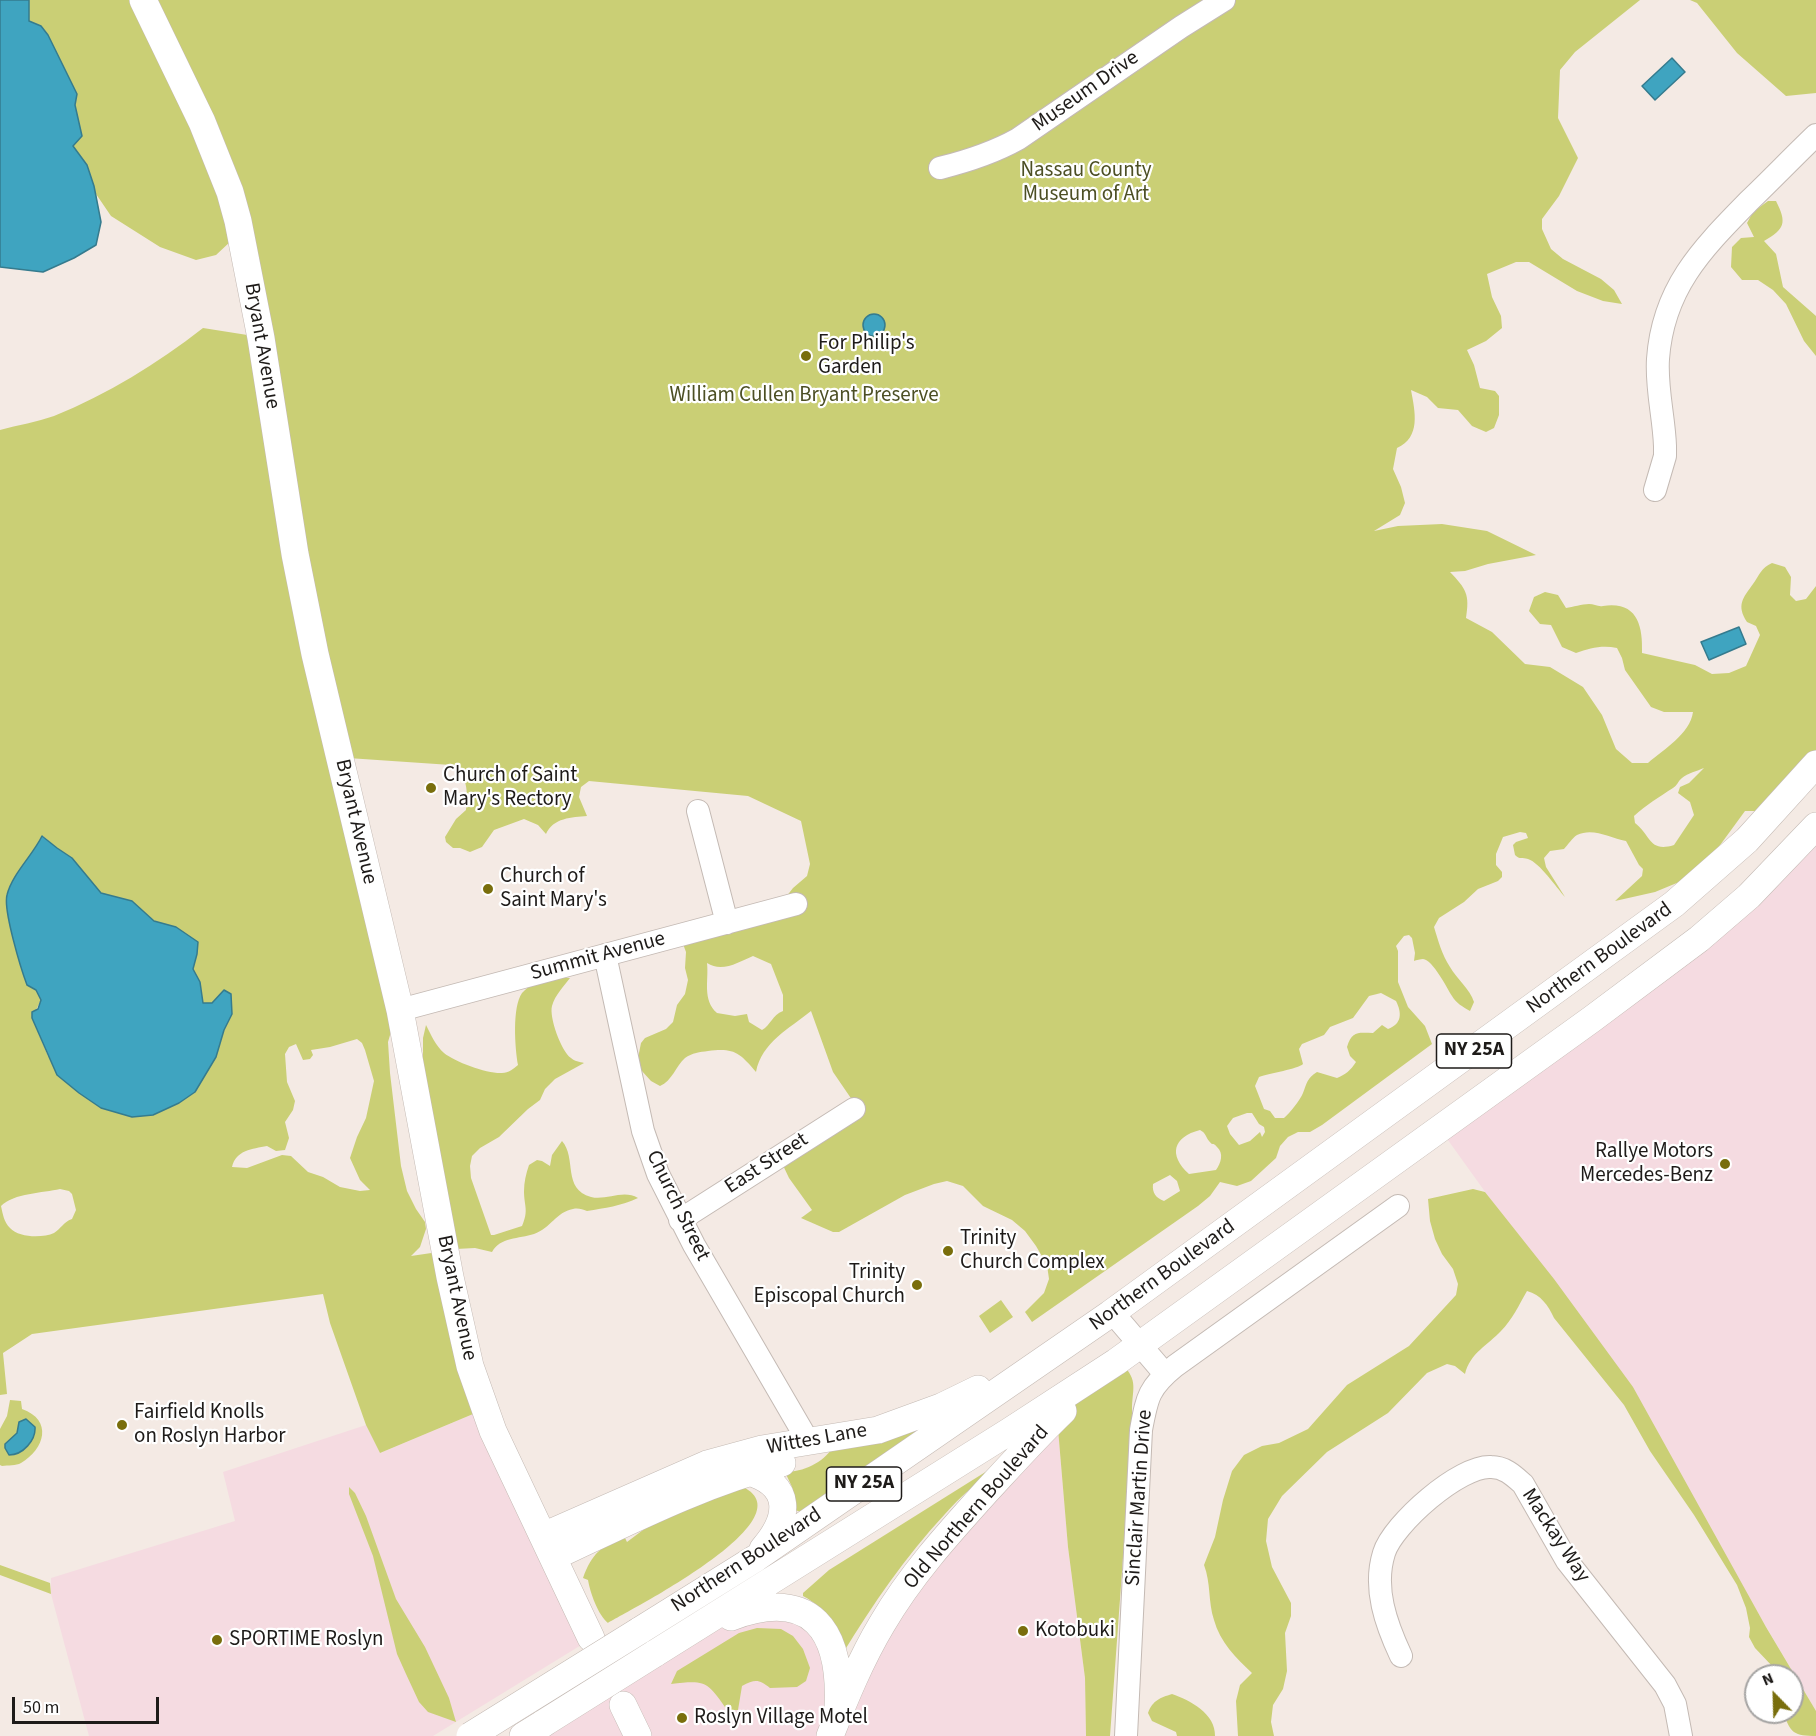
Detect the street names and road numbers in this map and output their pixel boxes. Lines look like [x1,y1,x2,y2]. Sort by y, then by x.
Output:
street label: Museum Drive [1028,46,1144,138]
street label: Bryant Avenue [238,281,284,411]
street label: Bryant Avenue [328,757,382,887]
street label: Northern Boulevard [1522,898,1678,1020]
street label: Summit Avenue [528,927,668,987]
road number: NY 25A [1436,1034,1512,1068]
street label: East Street [721,1128,813,1200]
street label: Church Street [639,1147,715,1265]
street label: Northern Boulevard [1085,1215,1241,1337]
street label: Bryant Avenue [430,1233,482,1363]
street label: Sinclair Martin Drive [1121,1409,1159,1587]
street label: Wittes Lane [765,1419,869,1461]
street label: Old Northern Boulevard [899,1421,1055,1595]
road number: NY 25A [826,1467,902,1501]
street label: Mackay Way [1515,1484,1595,1588]
street label: Northern Boulevard [667,1503,827,1619]

